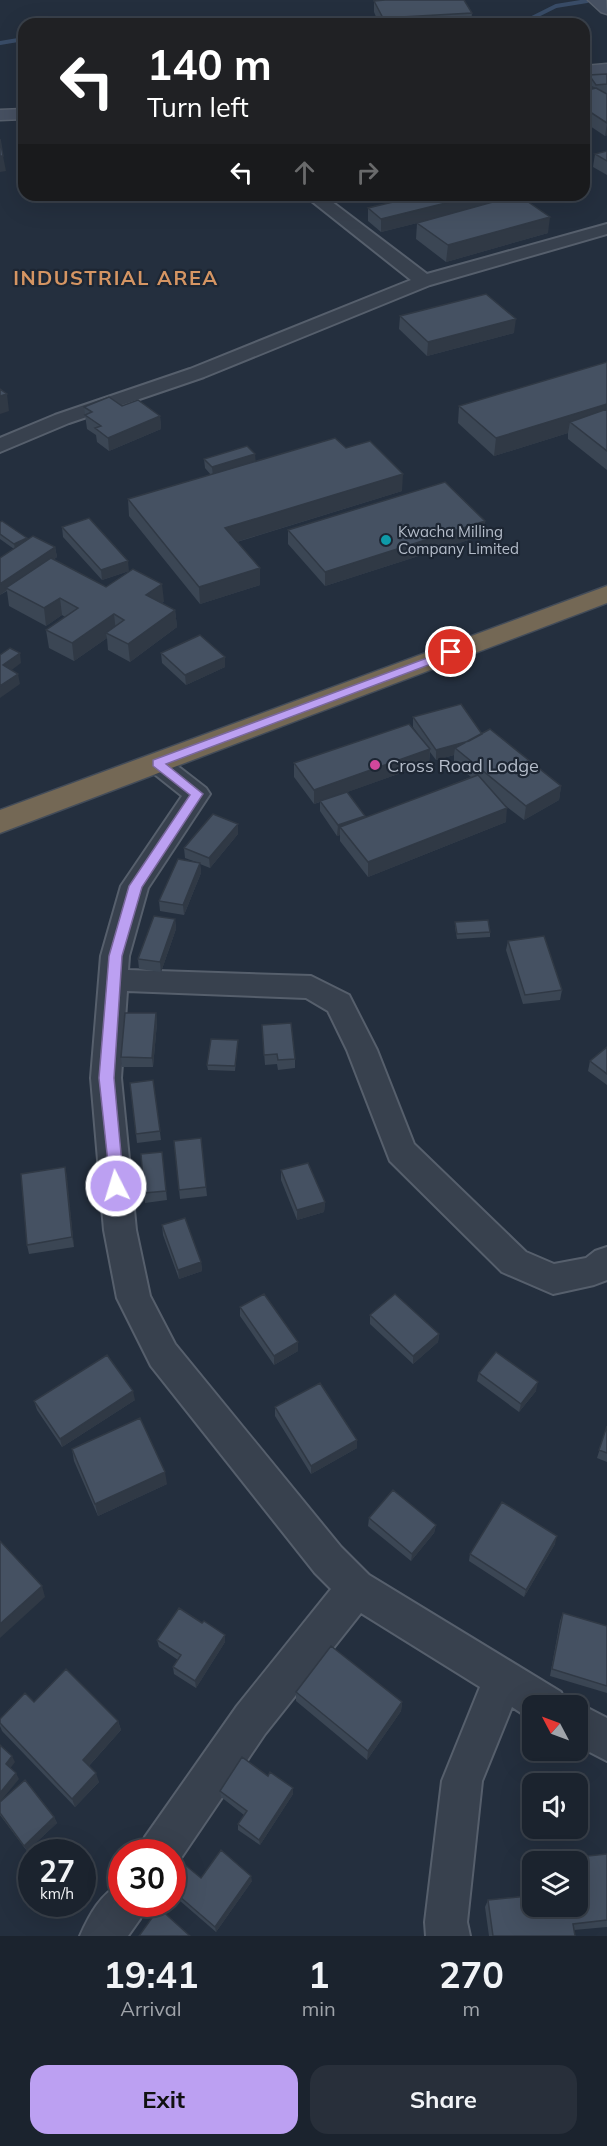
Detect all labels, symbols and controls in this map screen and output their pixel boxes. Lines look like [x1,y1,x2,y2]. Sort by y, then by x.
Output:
text: 140 m [147,38,272,91]
icon: left [48,42,126,120]
text: Turn left [147,90,249,124]
icon: left [225,156,258,189]
icon: ahead [288,156,321,189]
icon: right [351,156,384,189]
district label: INDUSTRIAL AREA [13,265,219,290]
place label: Kwacha Milling Company Limited [398,522,519,558]
marker: Kwacha Milling Company Limited [379,533,393,547]
pin [425,626,476,677]
icon: arrive [434,635,467,668]
place label: Cross Road Lodge [387,754,539,777]
marker: Cross Road Lodge [368,758,382,772]
position arrow [84,1154,148,1218]
north arrow [522,1695,588,1761]
map controls [522,1695,588,1917]
button: sound [522,1773,588,1839]
speed limit sign: 30 [108,1839,186,1917]
button: layers [522,1851,588,1917]
text: 27 [39,1852,75,1890]
text: km/h [40,1884,74,1903]
text: 19:41 [103,1952,199,1997]
text: 1 [308,1952,330,1997]
text: 270 [439,1952,504,1997]
text: Arrival [120,1996,181,2021]
text: min [302,1996,336,2021]
text: m [463,1996,480,2021]
button: Exit [30,2065,298,2134]
button: Share [310,2065,577,2134]

